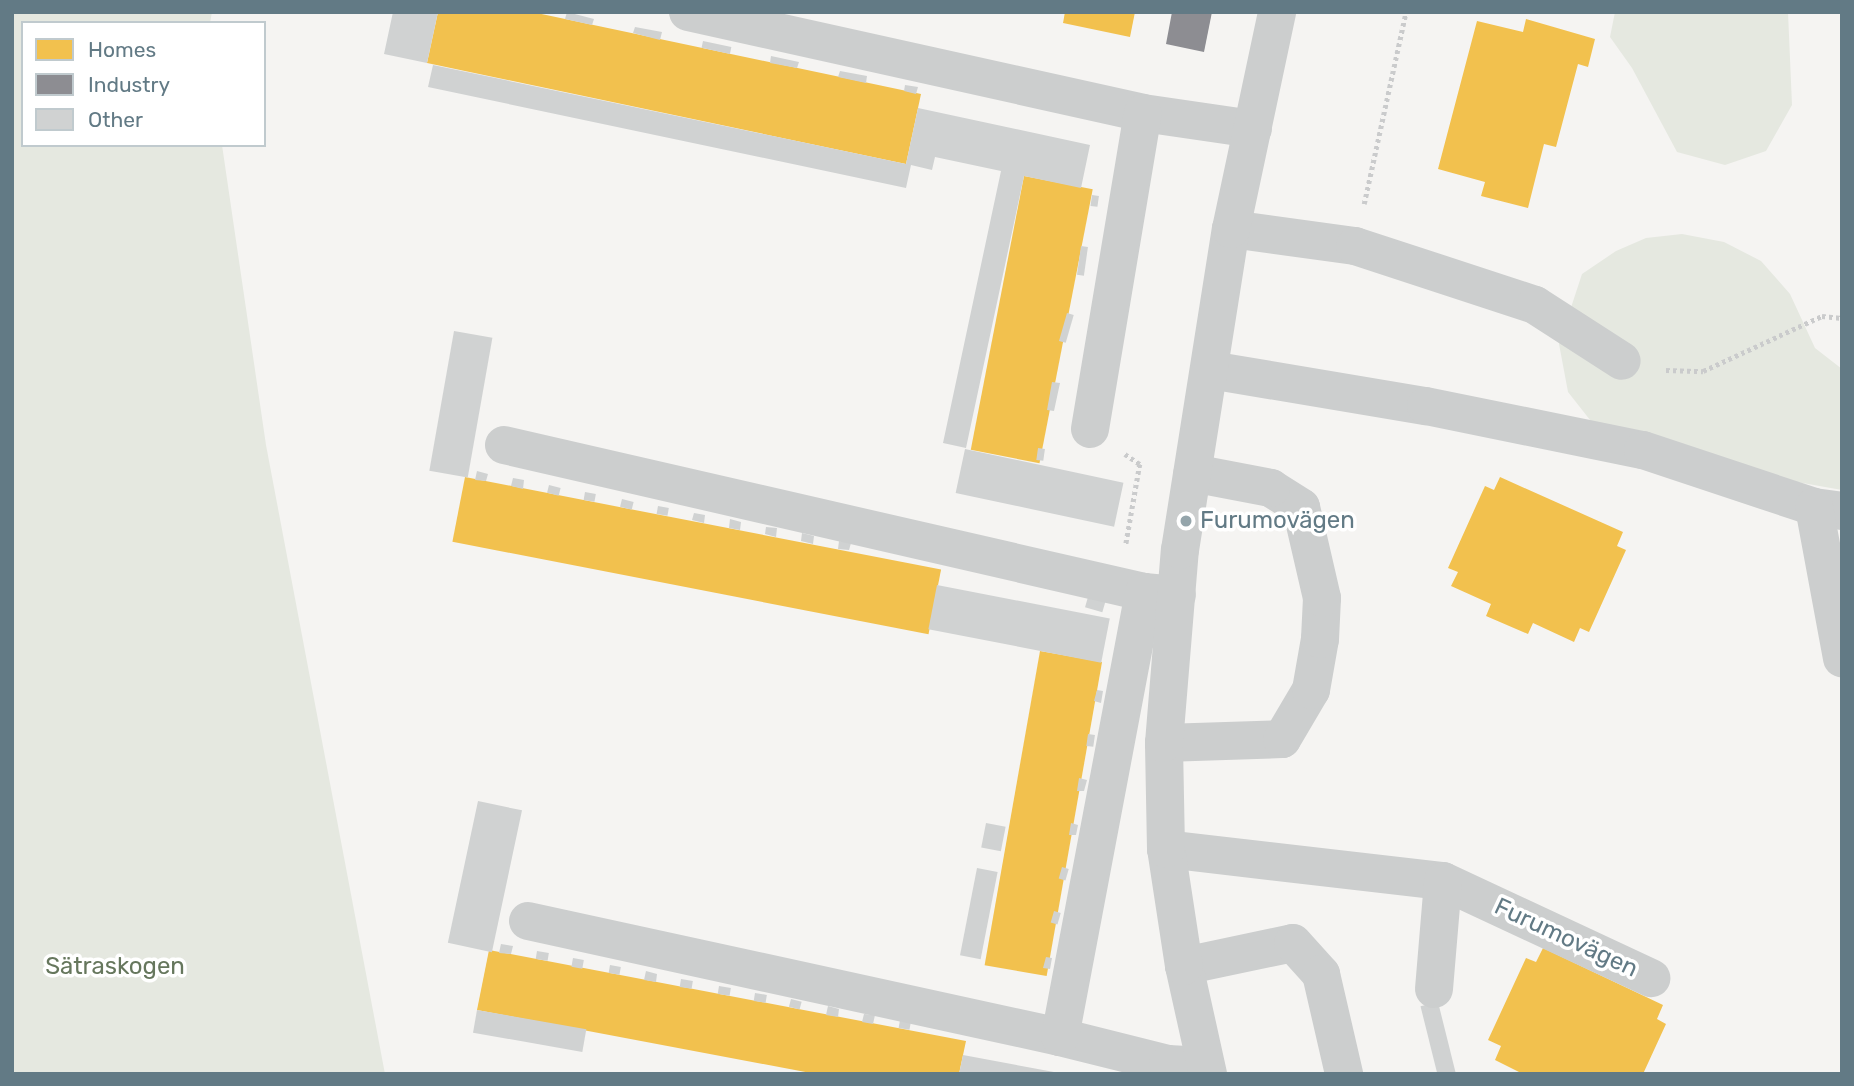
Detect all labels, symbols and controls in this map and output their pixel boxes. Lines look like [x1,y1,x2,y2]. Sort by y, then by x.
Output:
legend [21,21,266,147]
text: Homes [88,37,156,62]
text: Industry [88,72,170,97]
text: Other [88,107,143,132]
place label: Furumovägen [1200,507,1355,535]
marker: Furumovägen [1178,513,1194,529]
street label: Furumovägen [1490,892,1642,984]
park label: Sätraskogen [45,953,185,981]

